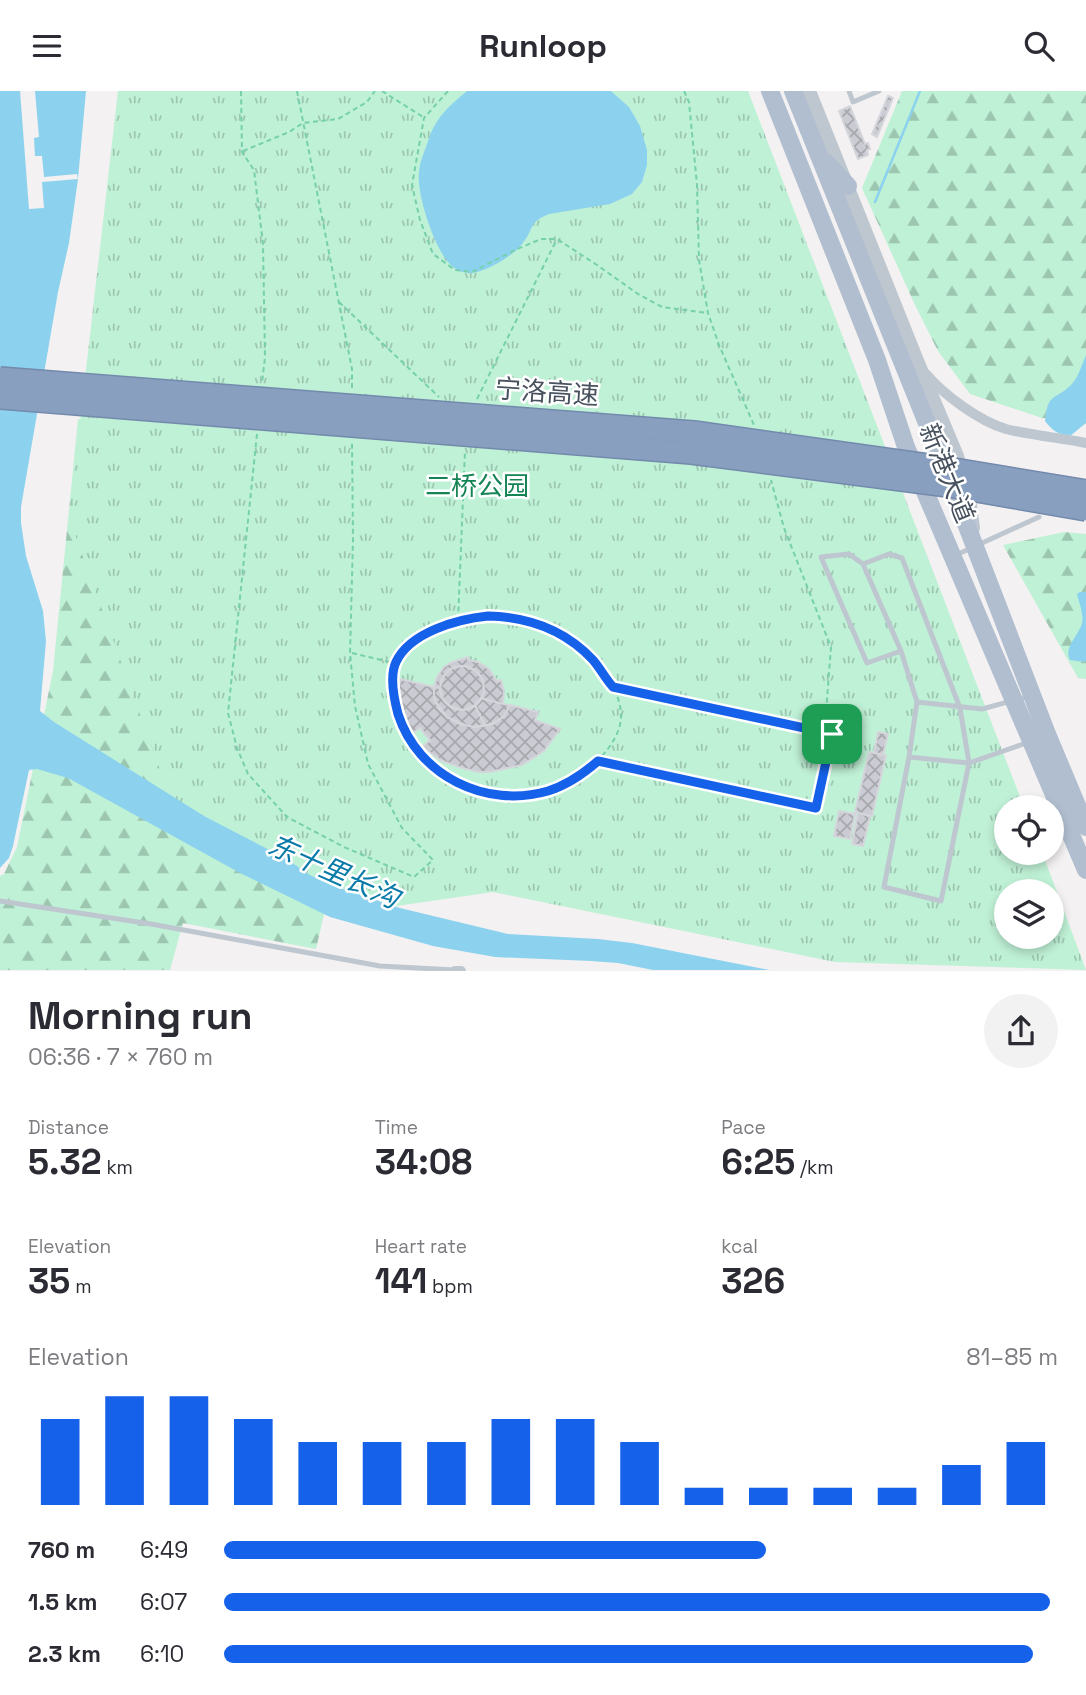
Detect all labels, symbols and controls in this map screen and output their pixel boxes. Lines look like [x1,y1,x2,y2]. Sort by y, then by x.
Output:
text: Runloop [479,26,607,66]
icon: menu [28,27,66,65]
icon: search [1020,27,1058,65]
street label: 宁洛高速 [494,371,600,413]
street label: 新港大道 [912,418,982,528]
park label: 二桥公园 [425,469,529,503]
pin [802,704,862,764]
icon: arrive [813,715,851,753]
map controls [994,795,1064,949]
button: locate [994,795,1064,865]
water label: 东十里长沟 [263,826,408,917]
button: layers [994,879,1064,949]
text: Morning run [28,992,253,1040]
button: share [984,994,1058,1068]
text: 06:36 · 7 × 760 m [28,1042,213,1072]
text: Distance [28,1115,109,1140]
text: Time [375,1115,418,1140]
text: Pace [721,1115,766,1140]
text: 5.32 [28,1140,102,1184]
text: 34:08 [375,1140,472,1184]
text: 6:25 [721,1140,795,1184]
text: km [102,1155,133,1180]
text: /km [795,1155,834,1180]
text: Elevation [28,1234,111,1259]
text: Heart rate [375,1234,467,1259]
text: kcal [721,1234,758,1259]
text: 35 [28,1259,70,1303]
text: 141 [375,1259,427,1303]
text: 326 [721,1259,785,1303]
text: m [70,1274,92,1299]
text: bpm [427,1274,473,1299]
text: Elevation [28,1342,129,1372]
text: 81–85 m [966,1342,1058,1372]
text: 760 m [28,1535,95,1565]
text: 6:49 [140,1535,188,1565]
text: 1.5 km [28,1587,98,1617]
text: 6:07 [140,1587,187,1617]
text: 2.3 km [28,1639,101,1669]
text: 6:10 [140,1639,184,1669]

